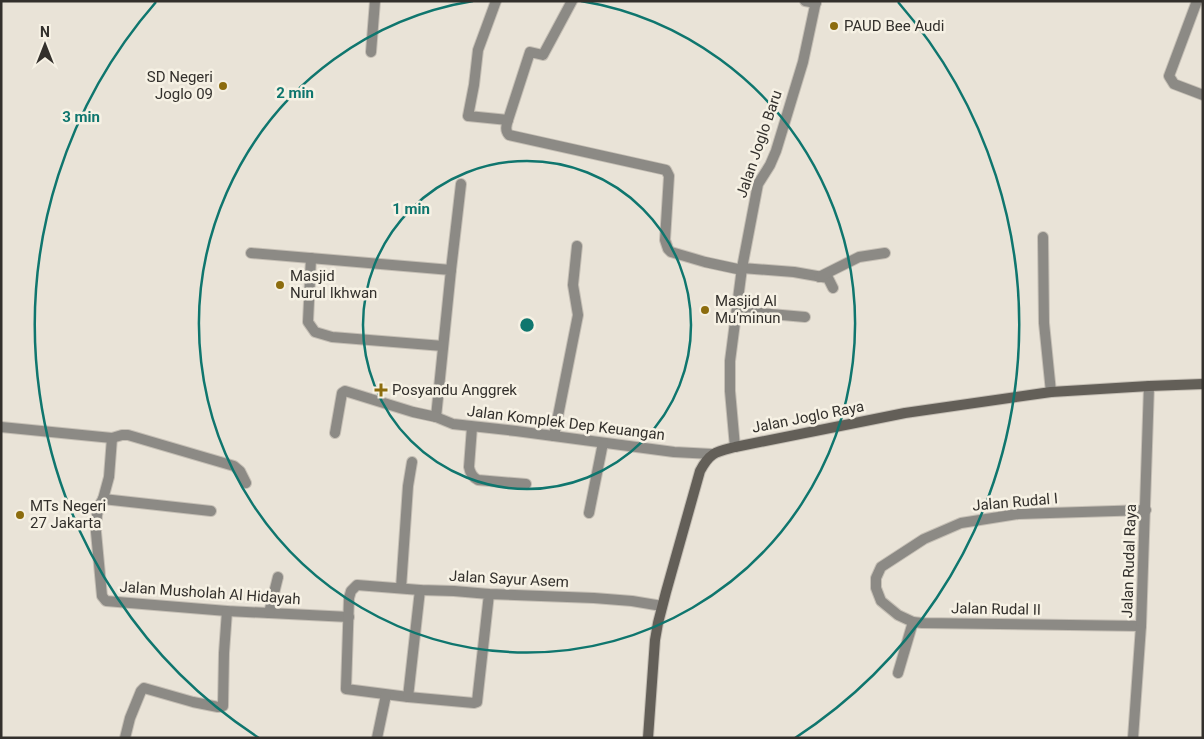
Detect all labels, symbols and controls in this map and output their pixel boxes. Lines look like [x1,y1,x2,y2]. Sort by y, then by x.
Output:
place label: PAUD Bee Audi [844,17,944,35]
north arrow [20,20,70,70]
marker: PAUD Bee Audi [828,20,840,32]
text: N [40,24,50,40]
place label: SD Negeri Joglo 09 [147,68,213,103]
marker: SD Negeri Joglo 09 [217,80,229,92]
text: 2 min [276,84,314,102]
street label: Jalan Joglo Baru [732,88,786,200]
text: 3 min [62,108,100,126]
text: 1 min [392,200,430,218]
place label: Masjid Nurul Ikhwan [290,267,377,302]
marker: Masjid Nurul Ikhwan [274,279,286,291]
place label: Masjid Al Mu'minun [715,292,780,327]
marker: Masjid Al Mu'minun [699,304,711,316]
centre of rings [518,316,536,334]
place label: Posyandu Anggrek [392,381,517,399]
marker: Posyandu Anggrek [374,383,388,397]
street label: Jalan Joglo Raya [750,397,866,437]
street label: Jalan Komplek Dep Keuangan [466,402,666,444]
street label: Jalan Rudal I [971,489,1059,515]
place label: MTs Negeri 27 Jakarta [30,497,106,532]
street label: Jalan Rudal Raya [1118,504,1140,618]
marker: MTs Negeri 27 Jakarta [14,509,26,521]
street label: Jalan Sayur Asem [449,567,569,591]
street label: Jalan Musholah Al Hidayah [119,578,301,608]
street label: Jalan Rudal II [951,599,1041,619]

